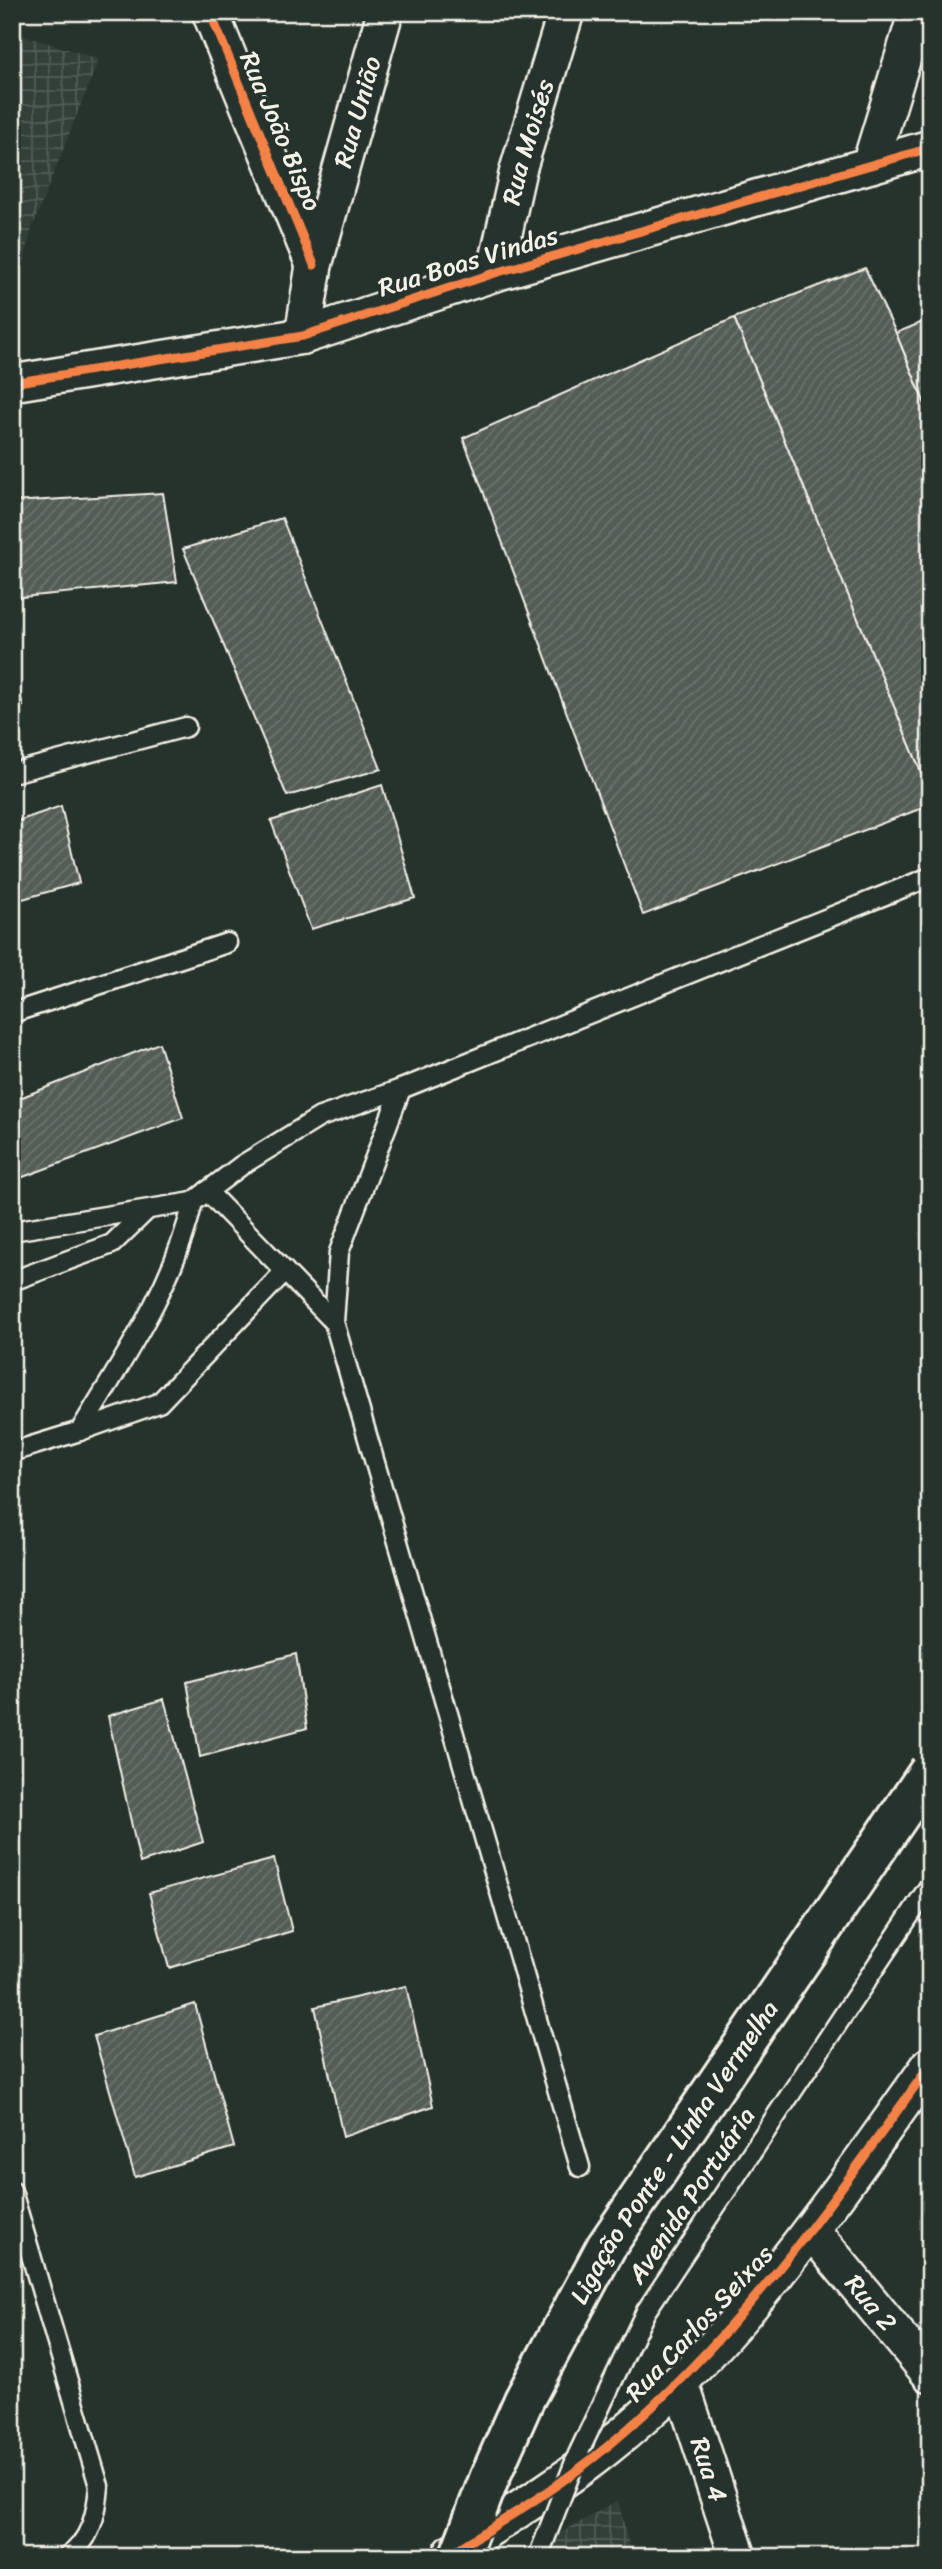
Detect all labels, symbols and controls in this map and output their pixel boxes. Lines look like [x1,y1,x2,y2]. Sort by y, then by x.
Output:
street label: Rua João Bispo [227,44,335,218]
street label: Rua União [319,51,395,173]
street label: Rua Moisés [488,73,567,209]
street label: Rua Boas Vindas [372,211,565,310]
street label: Ligação Ponte - Linha Vermelha [556,1990,791,2313]
street label: Avenida Portuária [614,2097,768,2294]
street label: Rua Carlos Seixas [613,2233,785,2413]
street label: Rua 2 [833,2263,909,2342]
street label: Rua 4 [677,2431,741,2508]

